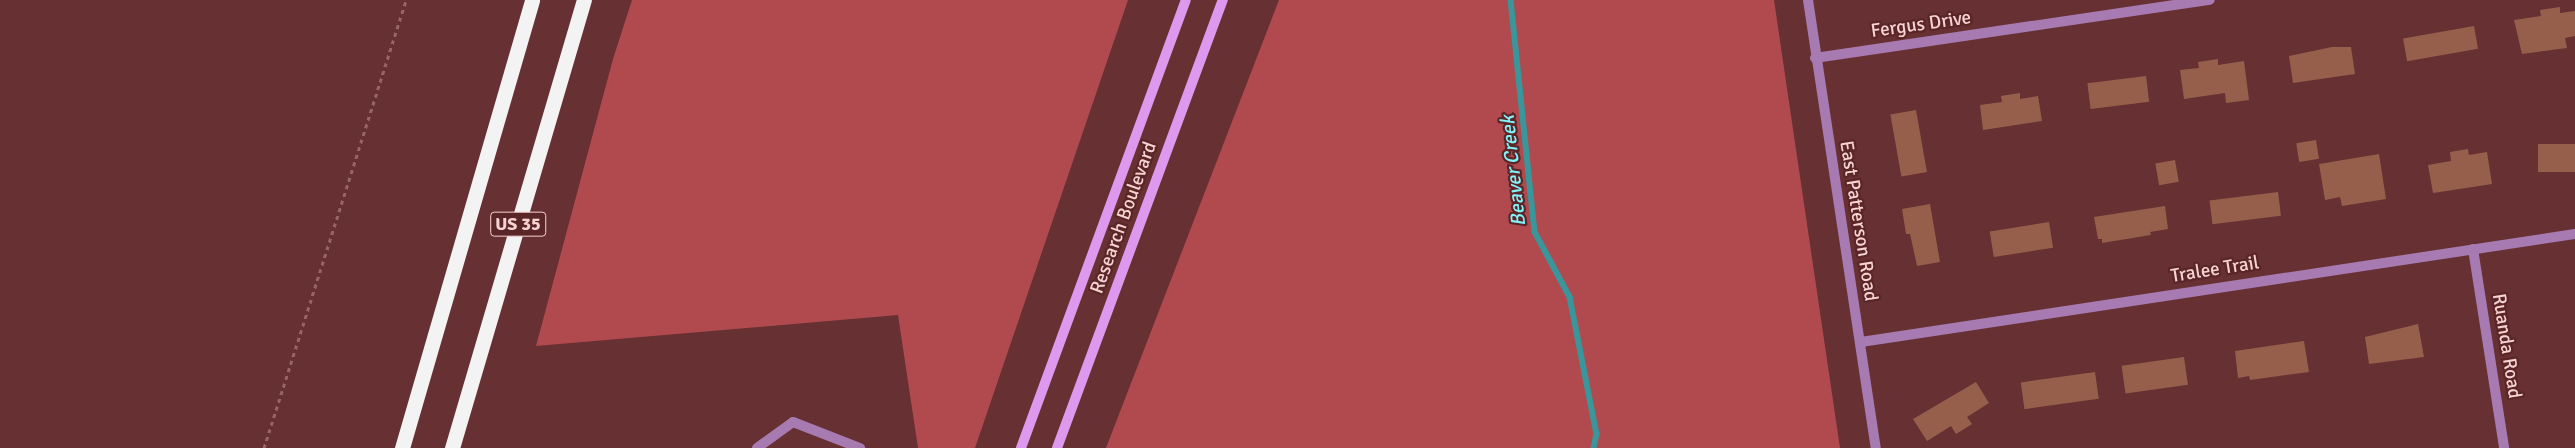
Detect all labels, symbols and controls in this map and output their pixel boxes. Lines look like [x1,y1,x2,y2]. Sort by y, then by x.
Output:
street label: Fergus Drive [1869,7,1973,43]
water label: Beaver Creek [1495,114,1531,228]
street label: Research Boulevard [1086,139,1162,297]
street label: East Patterson Road [1834,139,1882,303]
road number: US 35 [489,208,547,240]
street label: Tralee Trail [2169,252,2261,288]
street label: Ruanda Road [2486,292,2526,400]

